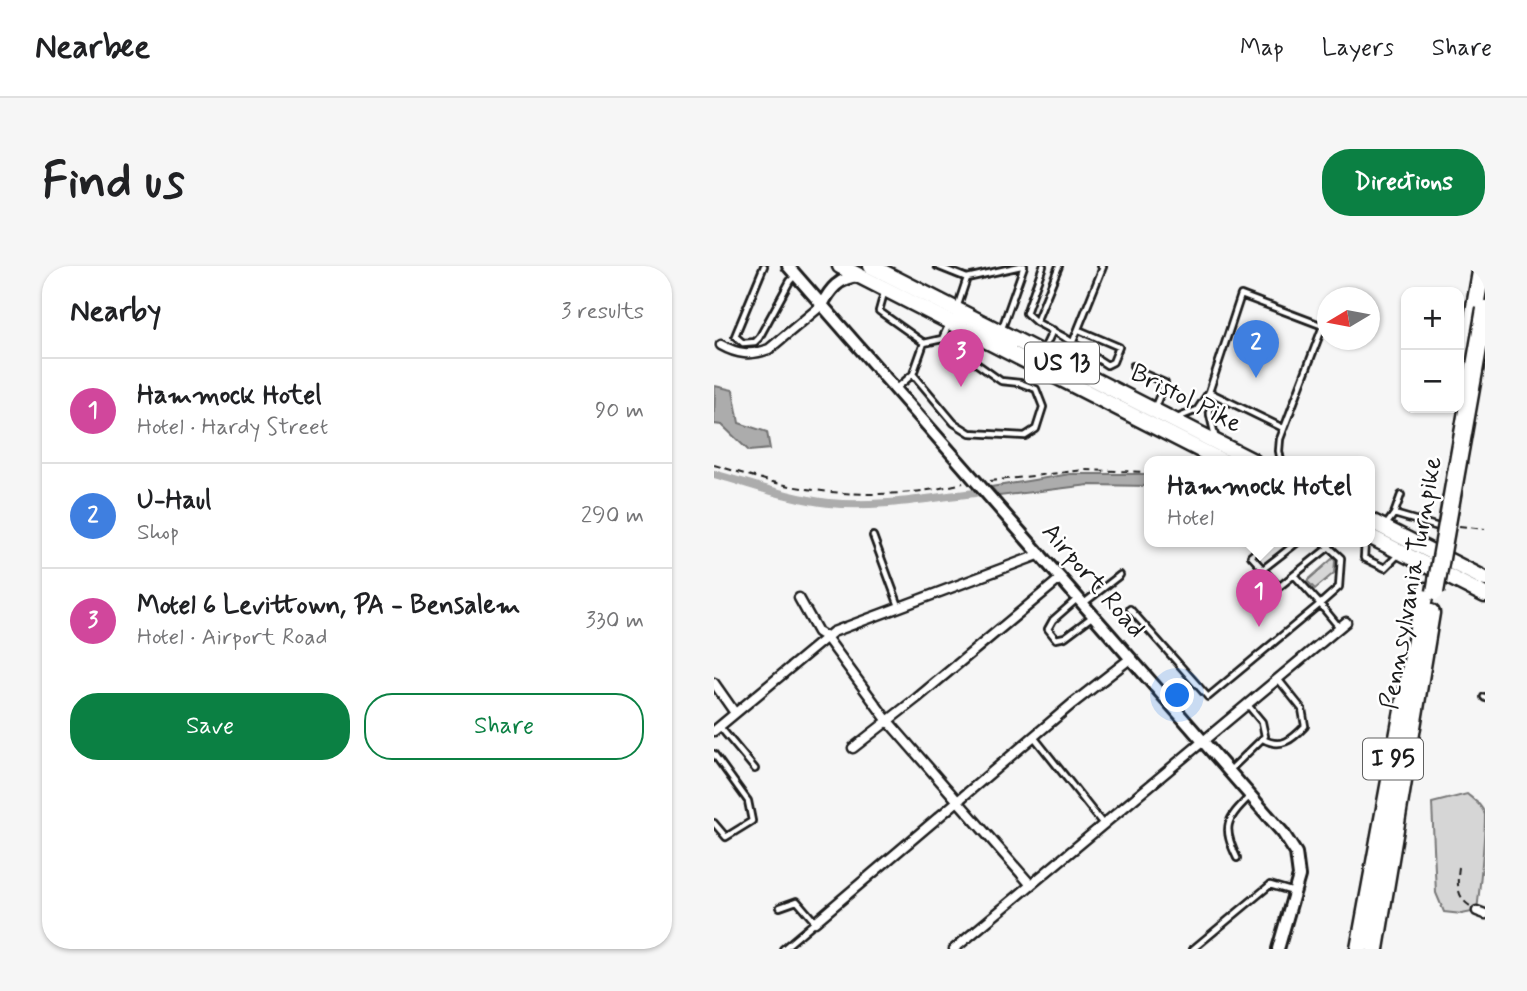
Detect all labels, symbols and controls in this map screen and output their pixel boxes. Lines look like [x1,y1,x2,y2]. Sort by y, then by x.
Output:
text: Nearbee [35,26,150,70]
text: Map [1240,33,1284,64]
text: Layers [1322,33,1394,64]
text: Share [1432,33,1492,64]
button: Directions [1322,149,1485,216]
text: Find us [42,150,185,215]
north arrow [1317,287,1380,350]
map controls [1401,287,1464,413]
button: + [1401,287,1464,350]
text: Nearby [70,292,161,331]
text: 3 results [561,297,644,327]
pin: 2 [1233,320,1279,378]
pin: 3 [938,329,984,387]
road number: US 13 [1025,342,1099,384]
button: − [1401,350,1464,413]
street label: Bristol Pike [1124,356,1248,442]
text: Hammock Hotel [137,379,322,413]
text: 1 [88,396,98,426]
text: 90 m [595,396,644,426]
text: Hotel · Hardy Street [137,413,328,443]
street label: Pennsylvania Turnpike [1373,454,1451,712]
popup [1144,456,1375,547]
text: Hammock Hotel [1167,470,1352,504]
text: U-Haul [137,484,211,518]
text: 2 [87,501,99,531]
text: 290 m [581,501,644,531]
text: Hotel [1167,504,1214,534]
street label: Airport Road [1033,516,1153,646]
text: Shop [137,518,179,548]
pin: 1 [1236,569,1282,627]
text: Motel 6 Levittown, PA - Bensalem [137,589,520,623]
text: 3 [88,606,98,636]
text: 330 m [586,606,644,636]
text: Hotel · Airport Road [137,623,328,653]
your location [1160,678,1194,712]
button: Save [70,693,350,760]
button: Share [364,693,644,760]
road number: I 95 [1363,738,1423,780]

